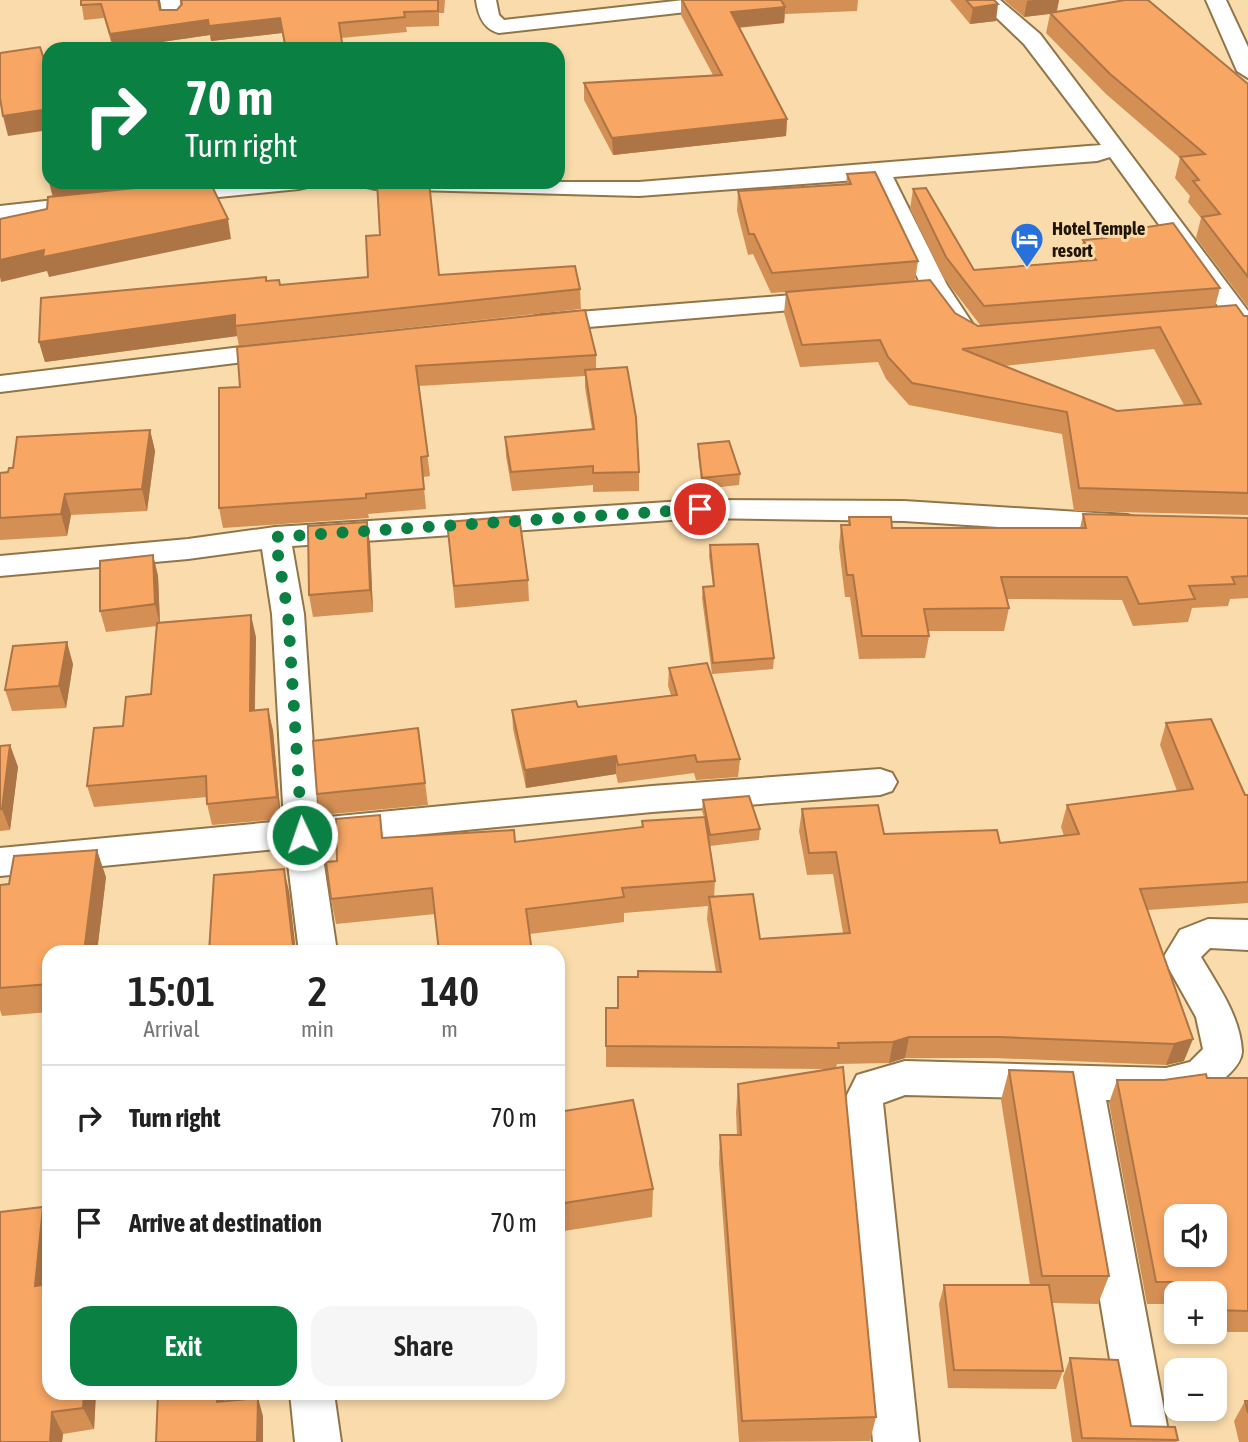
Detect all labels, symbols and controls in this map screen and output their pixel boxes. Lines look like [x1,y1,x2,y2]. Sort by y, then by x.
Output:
text: 70 m [185,69,273,125]
icon: right [70,70,161,161]
text: Turn right [185,127,298,164]
place label: Hotel Temple resort [1052,217,1146,261]
hotel icon: Hotel Temple resort [1008,220,1046,269]
pin [670,479,730,539]
icon: arrive [681,490,719,528]
position arrow [265,798,339,872]
text: 15:01 [128,967,215,1015]
text: 2 [308,967,327,1015]
text: 140 [420,967,479,1015]
text: Arrival [143,1016,200,1042]
text: min [301,1016,334,1042]
text: m [441,1016,458,1042]
icon: right [70,1099,108,1137]
text: Turn right [129,1103,220,1133]
text: 70 m [490,1103,537,1133]
icon: arrive [70,1204,108,1242]
map controls [1164,1204,1227,1421]
button: sound [1164,1204,1227,1267]
text: Arrive at destination [129,1208,322,1238]
text: 70 m [490,1208,537,1238]
button: + [1164,1281,1227,1344]
button: Exit [70,1306,297,1386]
button: Share [311,1306,537,1386]
button: − [1164,1358,1227,1421]

